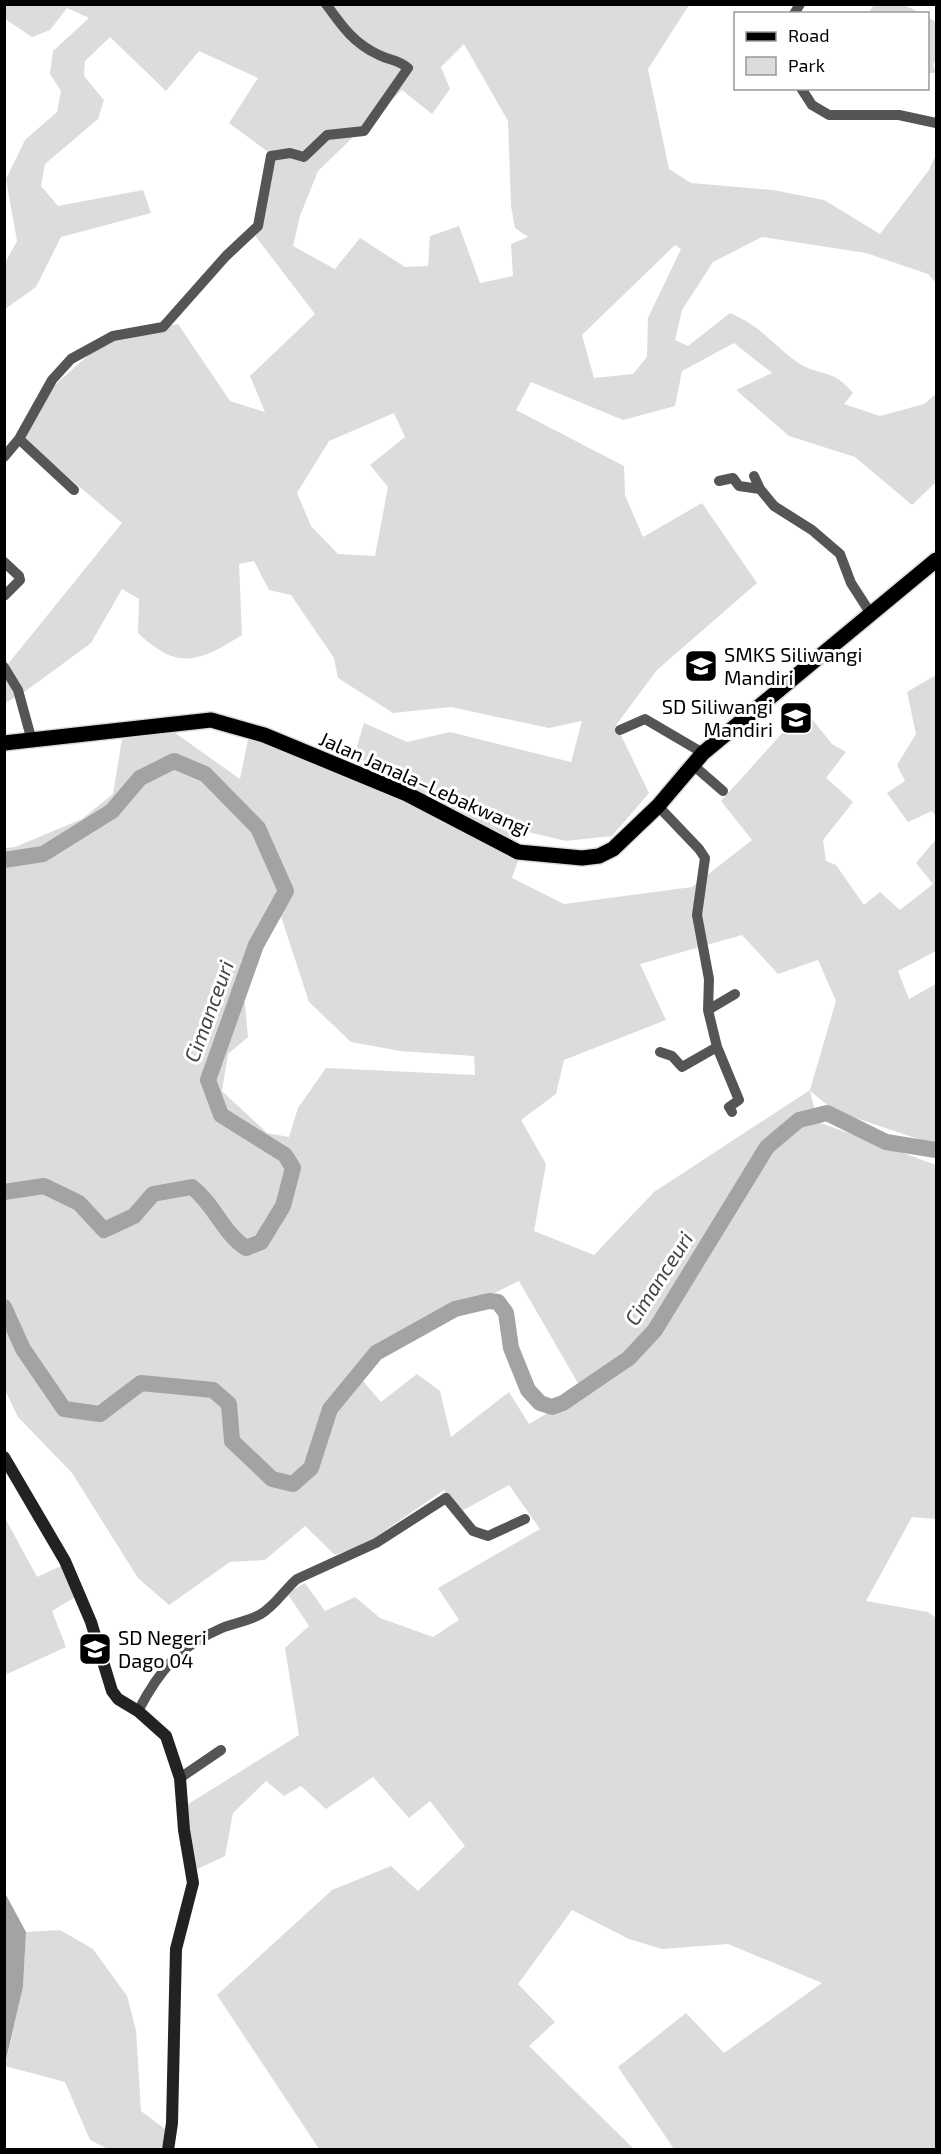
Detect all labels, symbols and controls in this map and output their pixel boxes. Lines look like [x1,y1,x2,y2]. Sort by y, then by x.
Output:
legend [734,12,929,90]
text: Road [788,24,829,46]
text: Park [788,54,825,76]
place label: SMKS Siliwangi Mandiri [724,642,862,689]
school or university icon: SMKS Siliwangi Mandiri [683,648,719,684]
place label: SD Siliwangi Mandiri [662,694,773,741]
school or university icon: SD Siliwangi Mandiri [778,700,814,736]
street label: Jalan Janala–Lebakwangi [316,726,534,840]
water label: Cimanceuri [178,957,238,1065]
water label: Cimanceuri [619,1227,697,1329]
place label: SD Negeri Dago 04 [118,1625,207,1672]
school or university icon: SD Negeri Dago 04 [77,1631,113,1667]

